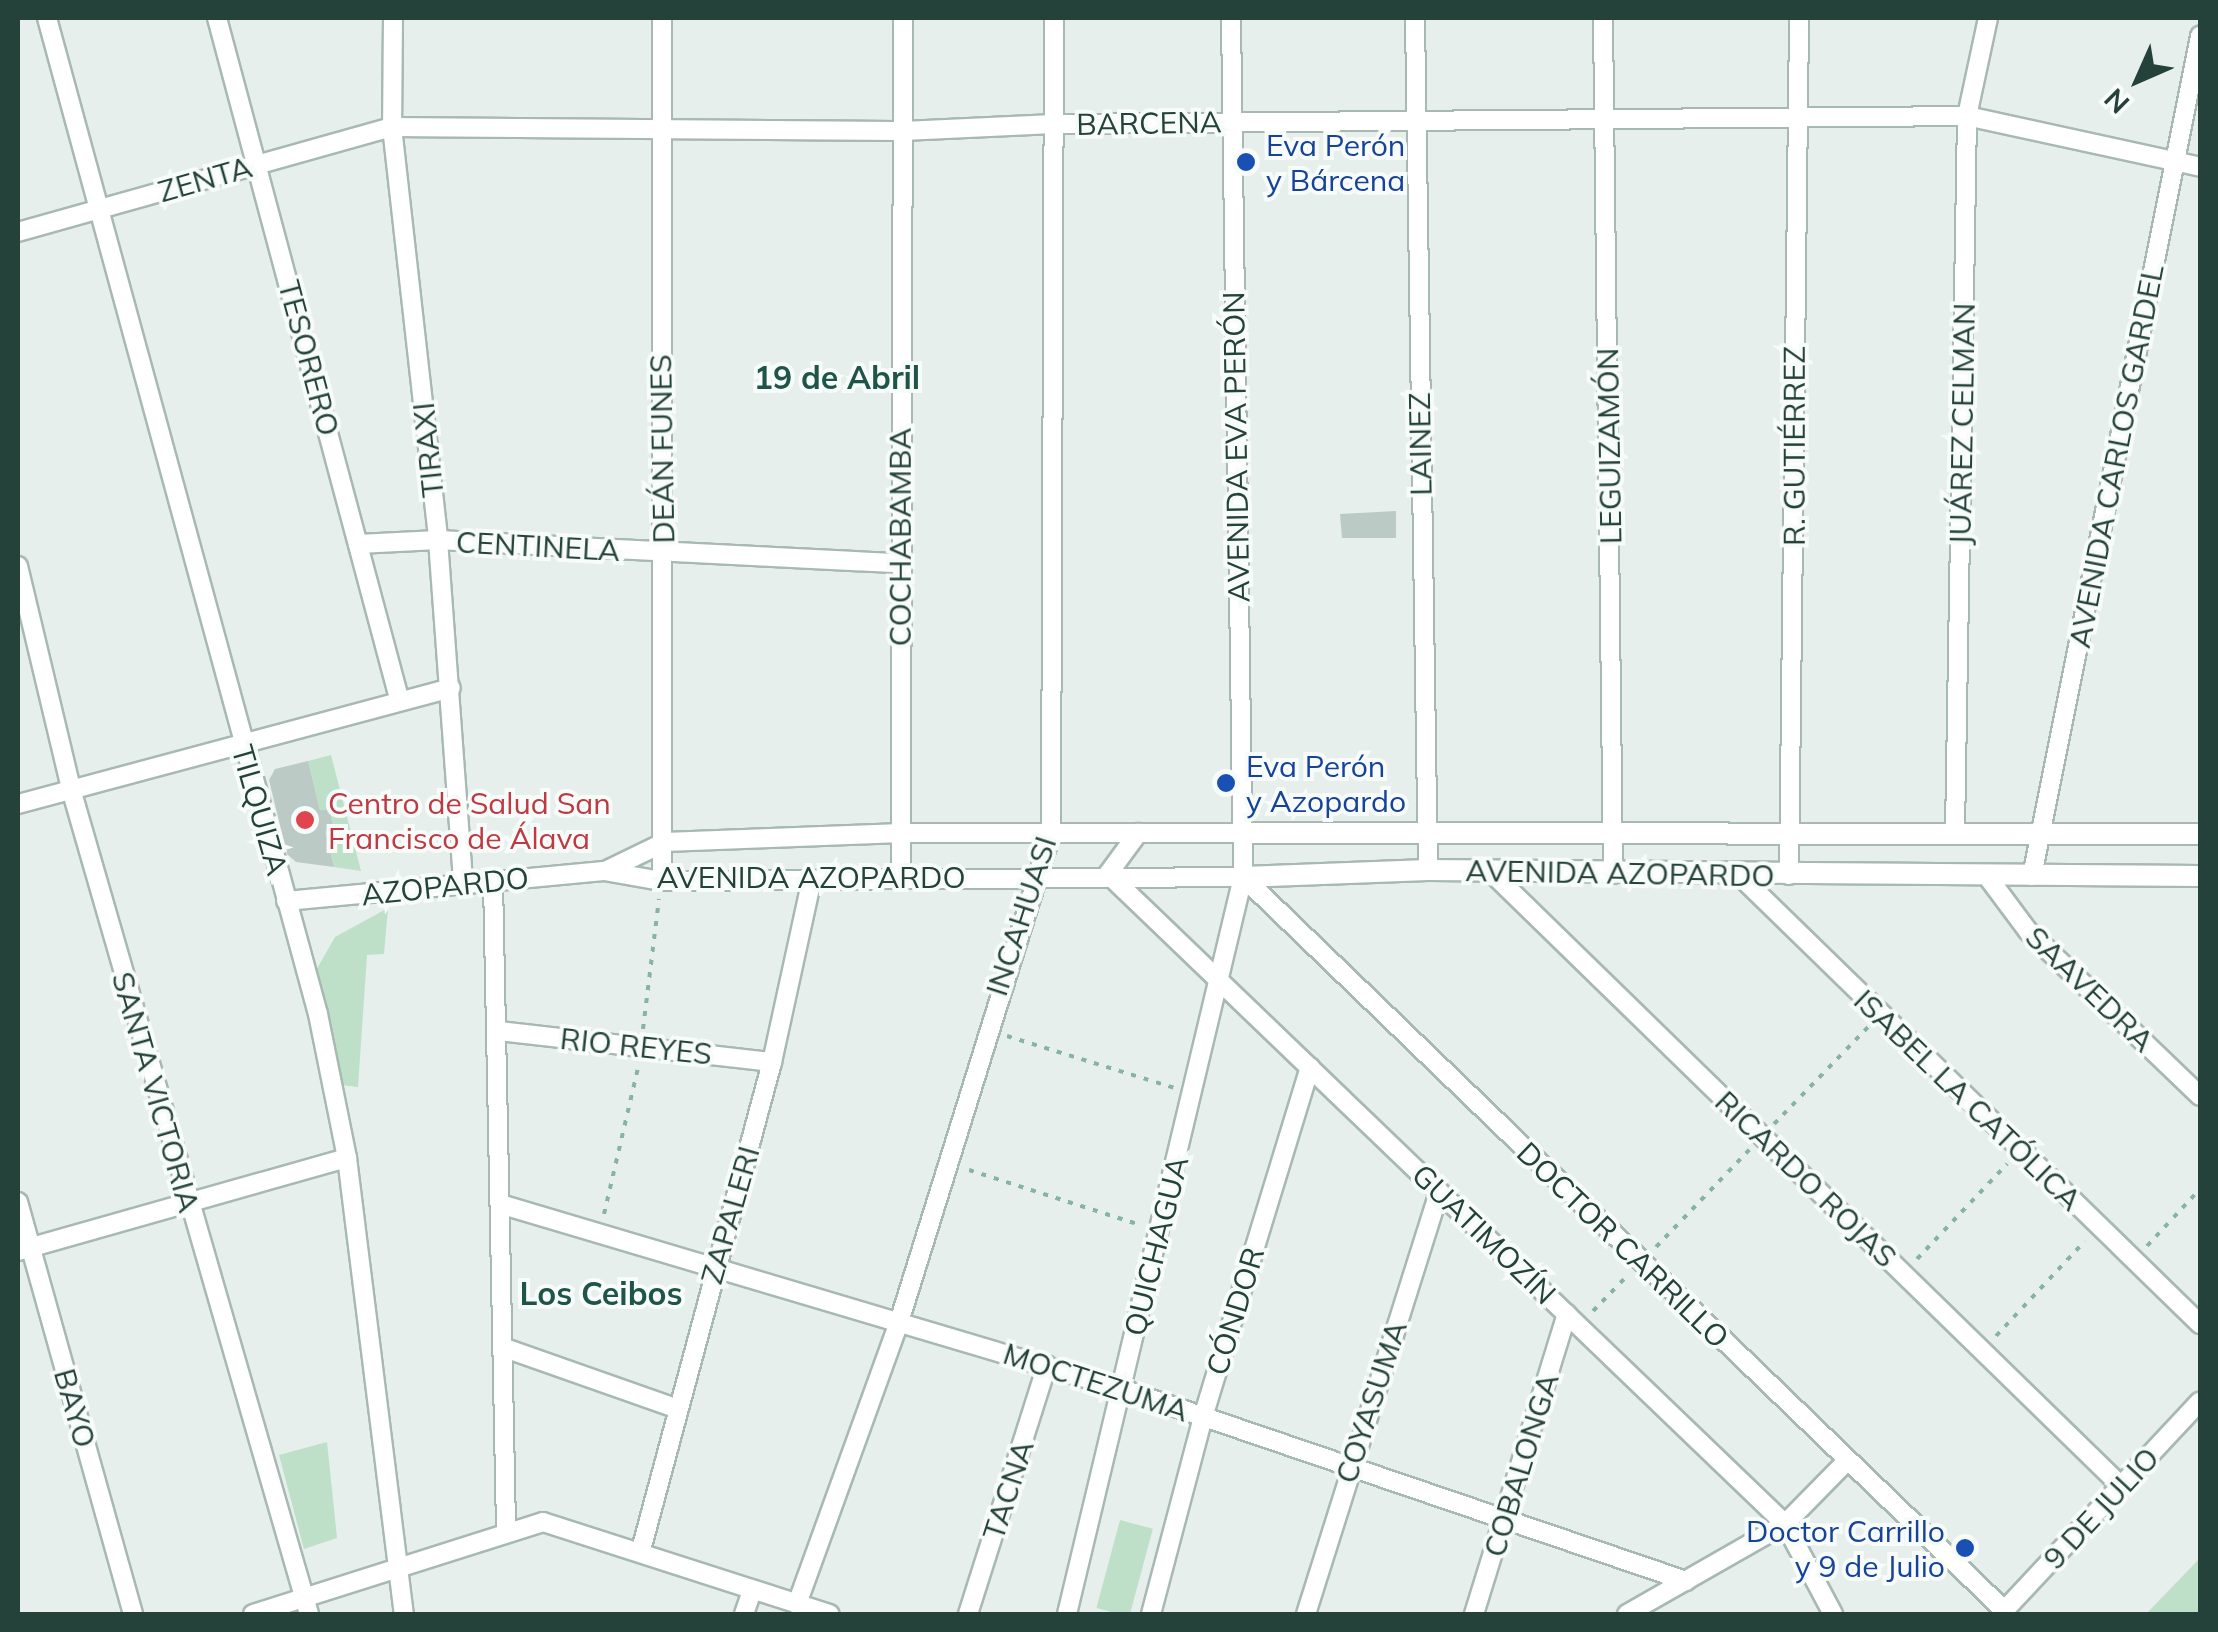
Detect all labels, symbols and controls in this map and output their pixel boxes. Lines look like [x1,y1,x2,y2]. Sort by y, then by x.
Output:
north arrow [2088,30,2188,130]
text: N [2097,82,2136,121]
street label: BARCENA [1076,104,1222,142]
place label: Eva Perón y Bárcena [1266,127,1405,198]
street label: ZENTA [154,148,256,210]
marker: Eva Perón y Bárcena [1235,151,1257,173]
street label: AVENIDA CARLOS GARDEL [2061,261,2171,651]
street label: TESORERO [271,276,347,440]
street label: AVENIDA EVA PERÓN [1215,291,1257,603]
street label: JUÁREZ CELMAN [1942,302,1982,546]
street label: R. GUTIÉRREZ [1776,346,1812,546]
street label: LEGUIZAMÓN [1589,347,1629,545]
street label: DEÁN FUNES [642,354,682,544]
district label: 19 de Abril [754,358,920,396]
street label: LAINEZ [1401,392,1439,496]
street label: TIRAXI [405,401,451,499]
street label: COCHABAMBA [882,428,918,646]
street label: CENTINELA [455,524,621,568]
street label: TILQUIZA [224,741,296,879]
place label: Eva Perón y Azopardo [1246,748,1406,818]
marker: Eva Perón y Azopardo [1215,772,1237,794]
place label: Centro de Salud San Francisco de Álava [328,785,611,856]
marker: Centro de Salud San Francisco de Álava [292,807,318,833]
street label: INCAHUASI [978,832,1064,1000]
street label: AVENIDA AZOPARDO [1465,852,1775,894]
street label: AZOPARDO [360,859,530,913]
street label: AVENIDA AZOPARDO [656,859,966,895]
street label: SAAVEDRA [2018,919,2162,1059]
street label: SANTA VICTORIA [104,968,208,1216]
street label: ISABEL LA CATÓLICA [1847,982,2089,1218]
street label: RIO REYES [558,1020,714,1072]
street label: RICARDO ROJAS [1708,1083,1904,1275]
street label: DOCTOR CARRILLO [1510,1135,1736,1355]
street label: ZAPALERI [693,1142,767,1288]
street label: QUICHAGUA [1116,1153,1196,1339]
street label: GUATIMOZÍN [1405,1157,1563,1311]
street label: CÓNDOR [1199,1243,1271,1379]
district label: Los Ceibos [519,1274,683,1312]
street label: COYASUMA [1328,1316,1414,1488]
street label: MOCTEZUMA [999,1335,1193,1429]
street label: BAYO [47,1364,103,1452]
street label: COBALONGA [1476,1369,1566,1561]
street label: TACNA [975,1436,1041,1544]
street label: 9 DE JULIO [2036,1440,2166,1576]
place label: Doctor Carrillo y 9 de Julio [1746,1513,1945,1584]
marker: Doctor Carrillo y 9 de Julio [1954,1537,1976,1559]

